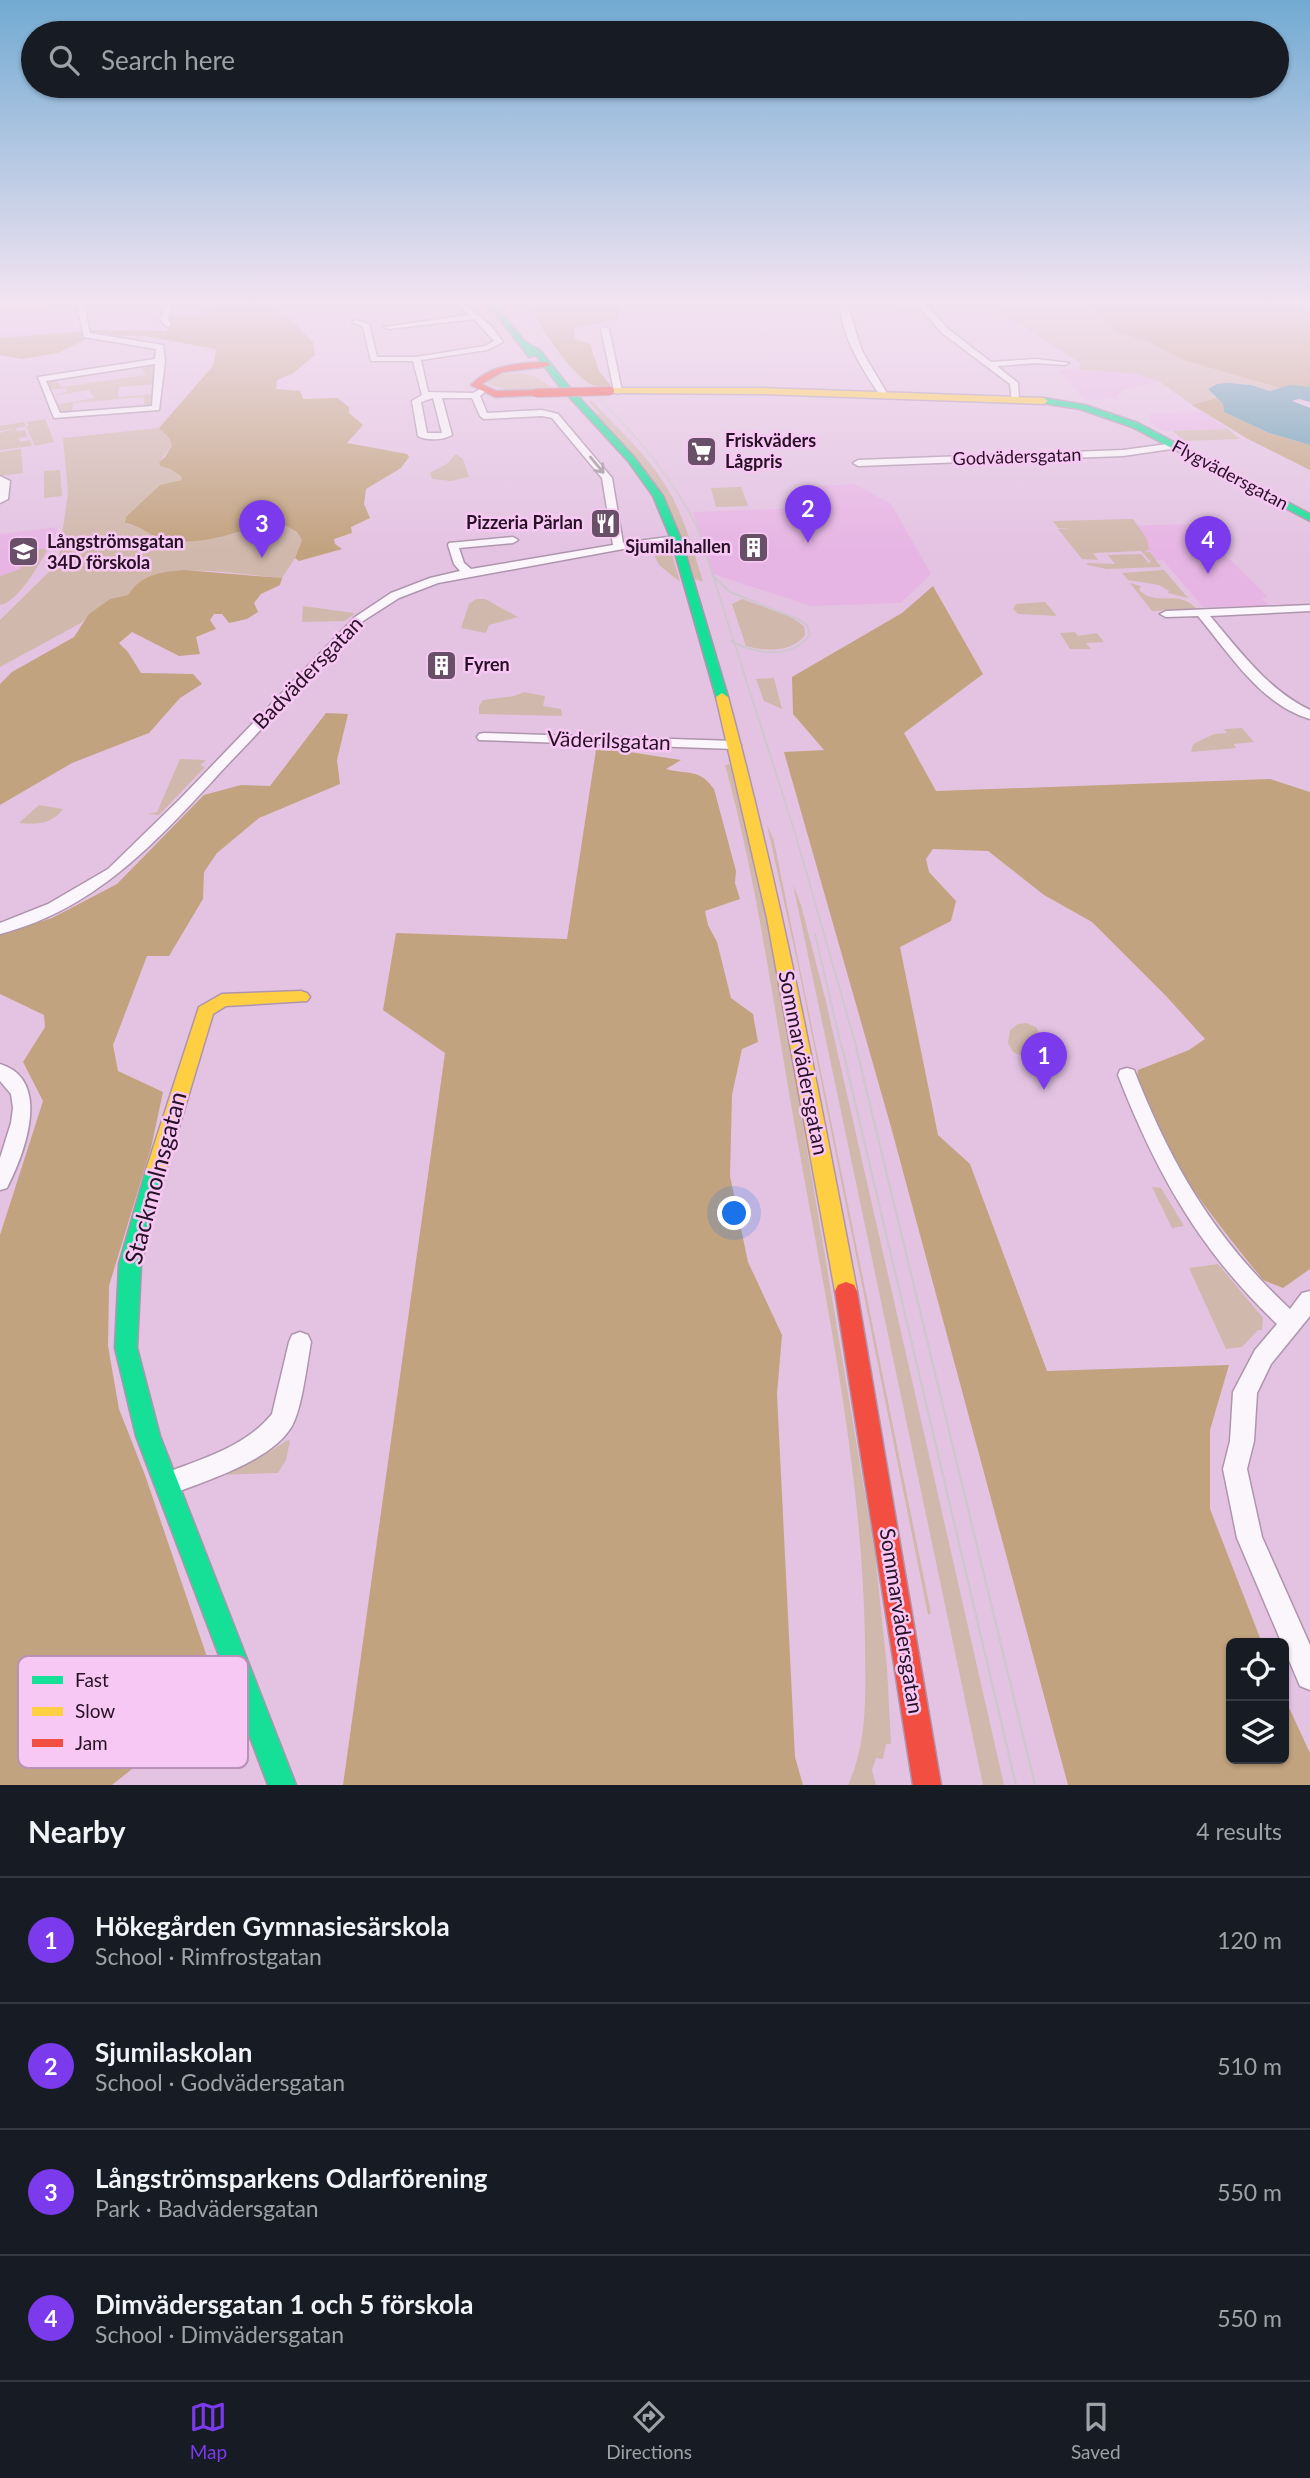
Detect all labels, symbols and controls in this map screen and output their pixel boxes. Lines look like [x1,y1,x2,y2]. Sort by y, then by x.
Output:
search box [21,21,1289,98]
icon: search [45,41,83,79]
text: Search here [101,44,235,76]
place label: Friskväders Lågpris [725,429,816,472]
supermarket icon: Friskväders Lågpris [685,434,719,468]
street label: Flygvädersgatan [1169,434,1292,514]
street label: Godvädersgatan [952,443,1082,469]
one-way arrow [589,456,605,474]
pin: 2 [785,485,831,543]
pin: 3 [239,500,285,558]
restaurant icon: Pizzeria Pärlan [589,506,623,540]
place label: Pizzeria Pärlan [466,511,583,533]
pin: 4 [1185,516,1231,574]
place label: Långströmsgatan 34D förskola [47,530,184,573]
building icon: Sjumilahallen [737,530,771,564]
school or university icon: Långströmsgatan 34D förskola [7,535,41,569]
place label: Sjumilahallen [625,535,731,557]
street label: Badvädersgatan [247,610,367,734]
building icon: Fyren [424,648,458,682]
place label: Fyren [464,653,510,675]
street label: Väderilsgatan [547,725,671,754]
street label: Sommarvädersgatan [774,968,835,1157]
pin: 1 [1021,1032,1067,1090]
street label: Stackmolnsgatan [118,1088,192,1267]
your location [717,1196,751,1230]
street label: Sommarvädersgatan [875,1526,929,1715]
map controls [1226,1638,1289,1764]
button: locate [1226,1638,1289,1701]
legend [18,1656,248,1768]
text: Fast [75,1668,109,1691]
text: Slow [75,1699,115,1722]
button: layers [1226,1701,1289,1764]
text: Jam [75,1731,108,1754]
text: Nearby [28,1813,126,1849]
text: 4 results [1196,1817,1282,1845]
text: Hökegården Gymnasiesärskola [95,1910,450,1942]
text: 1 [44,1926,58,1954]
text: 120 m [1217,1926,1282,1954]
text: School · Rimfrostgatan [95,1942,322,1970]
text: Sjumilaskolan [95,2036,252,2068]
text: 2 [44,2052,58,2080]
text: 510 m [1217,2052,1282,2080]
text: School · Godvädersgatan [95,2068,345,2096]
text: Långströmsparkens Odlarförening [95,2162,488,2194]
text: 3 [44,2178,58,2206]
text: 550 m [1217,2178,1282,2206]
text: Park · Badvädersgatan [95,2194,319,2222]
text: Dimvädersgatan 1 och 5 förskola [95,2288,473,2320]
text: 4 [44,2304,58,2332]
text: 550 m [1217,2304,1282,2332]
text: School · Dimvädersgatan [95,2320,344,2348]
tab: Map [189,2398,227,2463]
tab: Directions [606,2398,692,2463]
tab: Saved [1071,2398,1121,2463]

